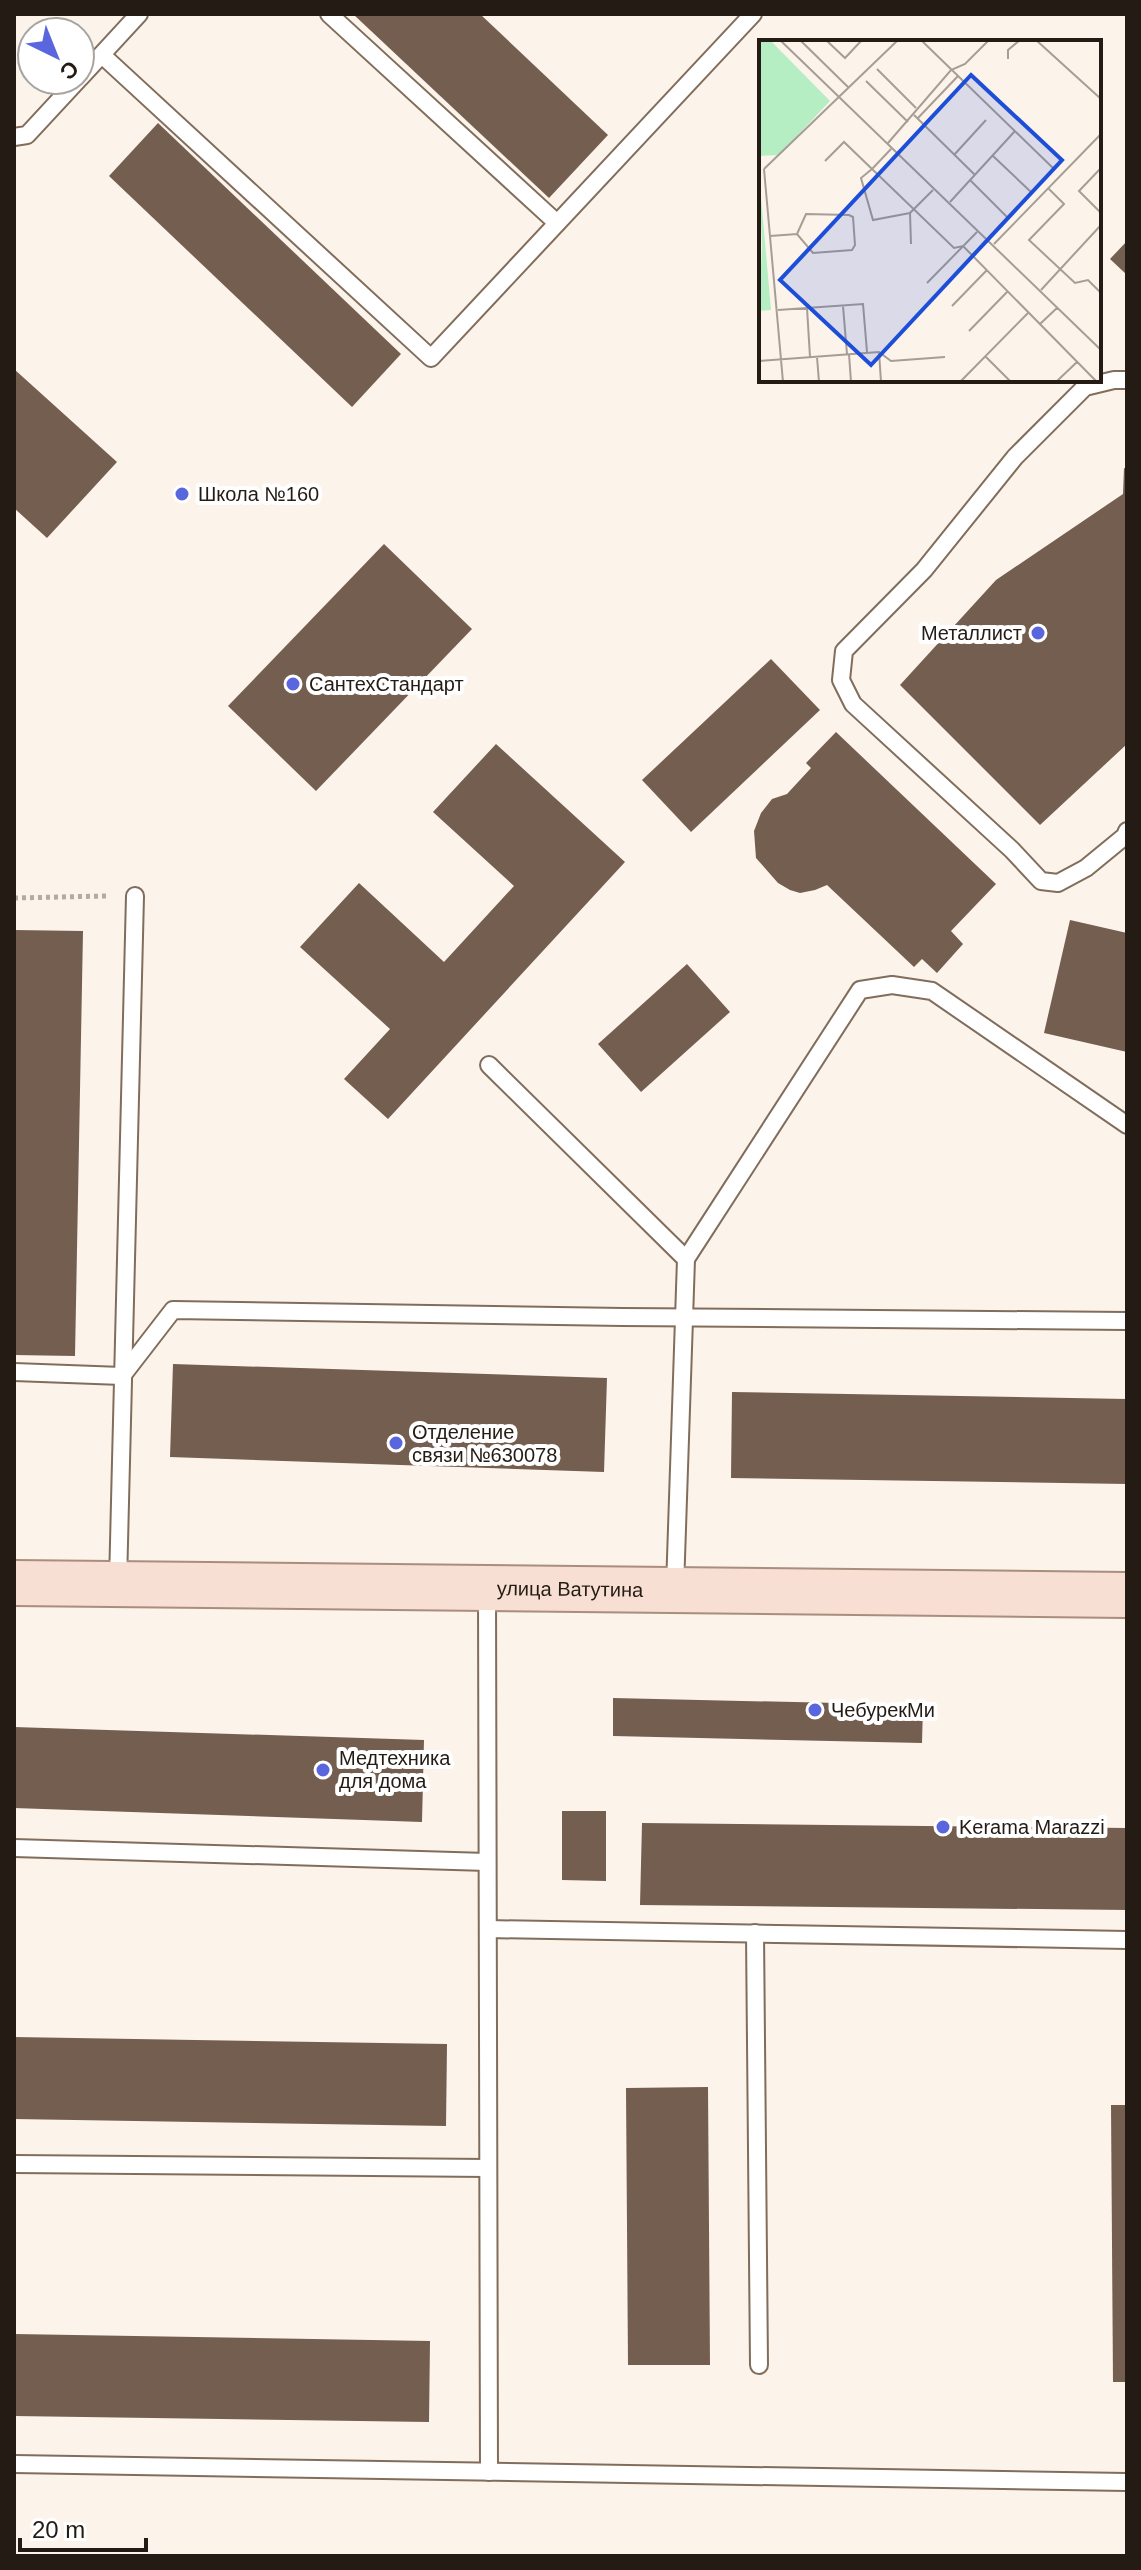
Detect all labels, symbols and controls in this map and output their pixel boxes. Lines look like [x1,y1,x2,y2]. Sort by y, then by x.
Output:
north arrow [16,16,96,96]
inset map [759,40,1101,382]
text: С [55,56,84,85]
place label: Школа №160 [198,483,319,505]
marker: Школа №160 [173,485,191,503]
place label: Металлист [921,622,1022,644]
marker: Металлист [1029,624,1047,642]
place label: СантехСтандарт [309,673,464,695]
marker: СантехСтандарт [284,675,302,693]
place label: Отделение связи №630078 [412,1421,557,1466]
marker: Отделение связи №630078 [387,1434,405,1452]
street label: улица Ватутина [497,1577,644,1601]
place label: ЧебурекМи [831,1699,935,1721]
marker: ЧебурекМи [806,1701,824,1719]
place label: Медтехника для дома [339,1747,451,1792]
marker: Медтехника для дома [314,1761,332,1779]
place label: Kerama Marazzi [959,1816,1105,1838]
marker: Kerama Marazzi [934,1818,952,1836]
scale bar [20,2502,146,2552]
text: 20 m [32,2516,85,2543]

